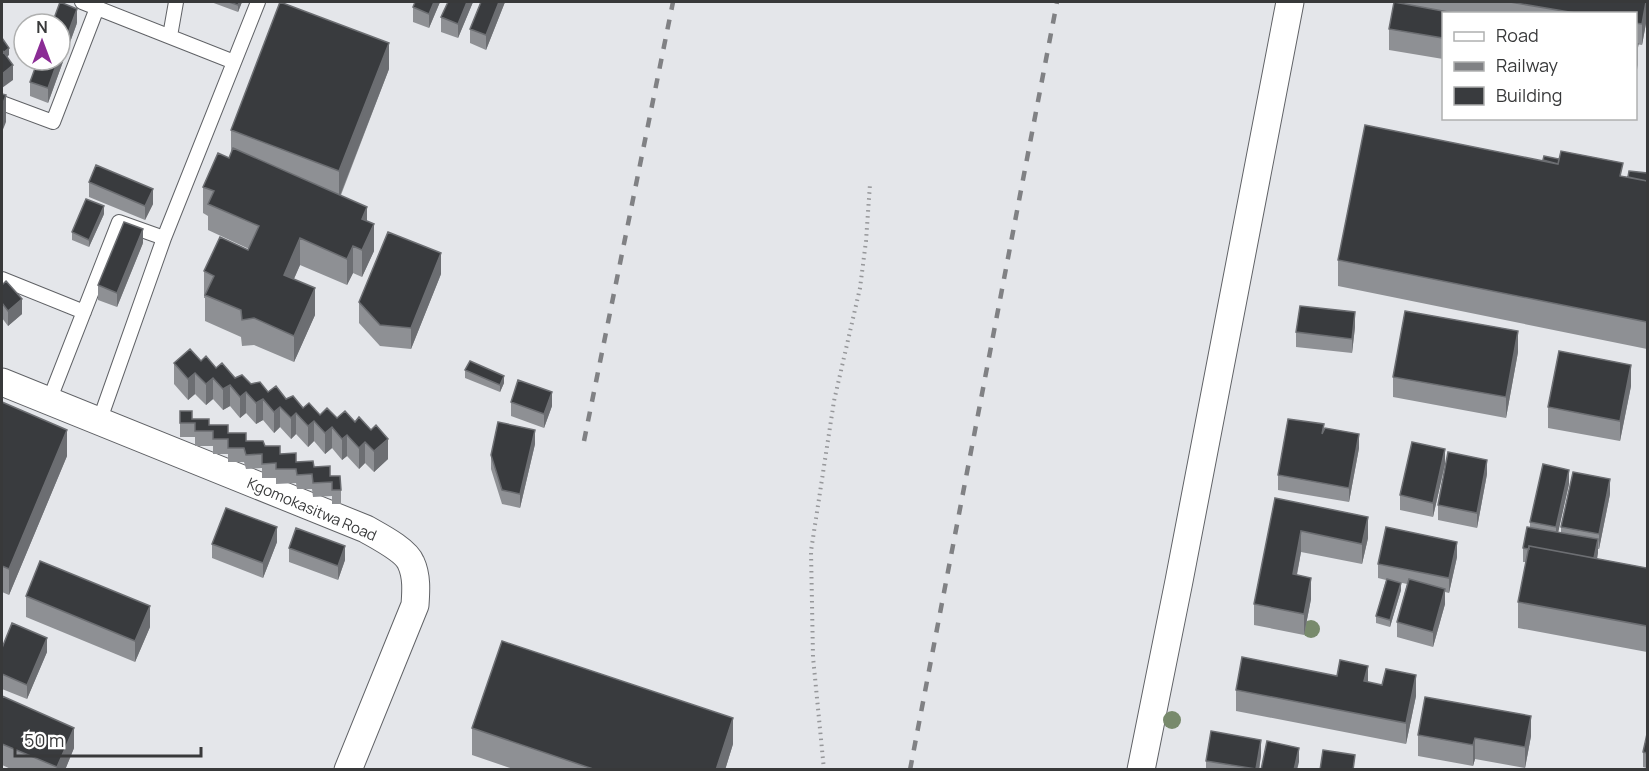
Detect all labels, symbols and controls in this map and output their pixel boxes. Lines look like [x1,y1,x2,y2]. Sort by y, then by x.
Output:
north arrow [12,12,72,72]
legend [1442,12,1637,120]
text: N [36,16,48,38]
text: Road [1496,23,1539,47]
text: Railway [1496,53,1558,77]
text: Building [1496,83,1562,107]
street label: Kgomokasitwa Road [244,472,380,546]
scale bar [15,720,201,758]
text: 50 m [24,728,64,752]

